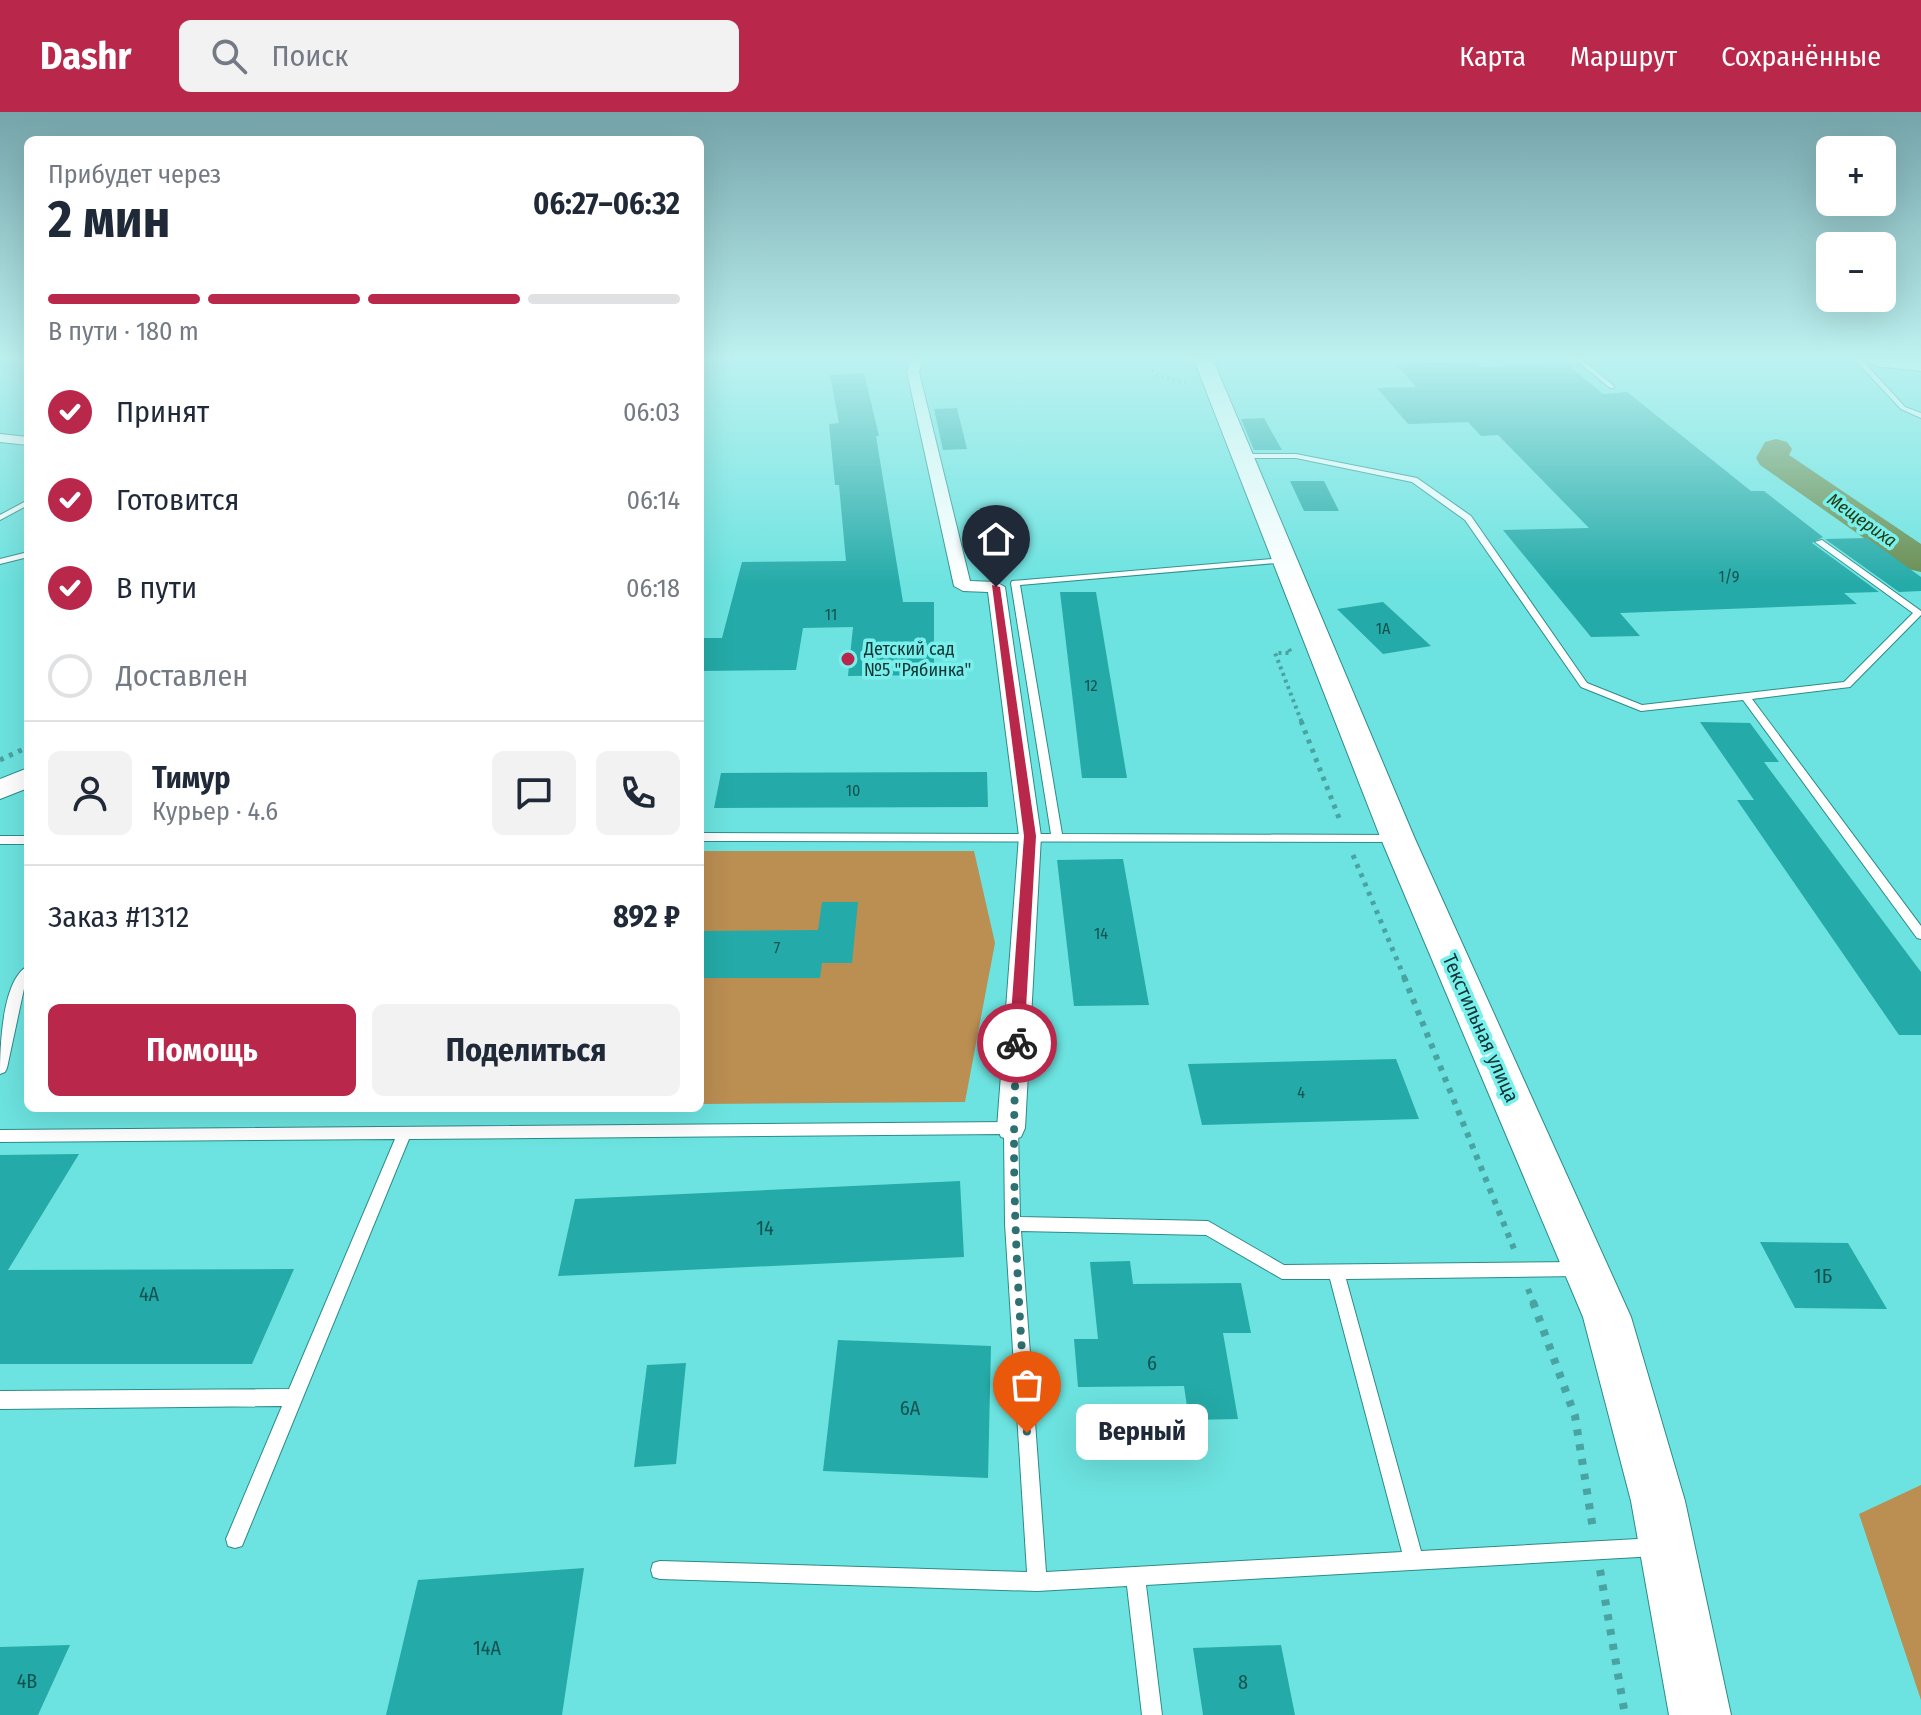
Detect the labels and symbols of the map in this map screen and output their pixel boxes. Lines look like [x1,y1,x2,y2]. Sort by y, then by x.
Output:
water label: Мещериха [1823,488,1901,552]
pin [962,505,1030,587]
house number: 1/9 [1719,567,1740,586]
house number: 11 [825,605,837,624]
house number: 1А [1376,619,1391,638]
place label: Детский сад №5 "Рябинка" [863,638,971,681]
marker: Детский сад №5 "Рябинка" [839,650,857,668]
house number: 12 [1084,676,1098,695]
house number: 10 [846,781,860,800]
house number: 14 [1094,924,1108,943]
house number: 7 [774,938,781,957]
street label: Текстильная улица [1438,950,1524,1106]
courier [977,1003,1057,1083]
house number: 4 [1297,1083,1305,1102]
house number: 14 [756,1216,774,1240]
house number: 1Б [1814,1264,1832,1288]
house number: 4А [139,1282,160,1306]
pin [993,1351,1061,1433]
house number: 6 [1147,1351,1157,1375]
house number: 6А [900,1396,921,1420]
callout: Верный [1075,1405,1207,1461]
house number: 14А [473,1636,501,1660]
house number: 4В [17,1669,37,1693]
house number: 8 [1238,1670,1248,1694]

